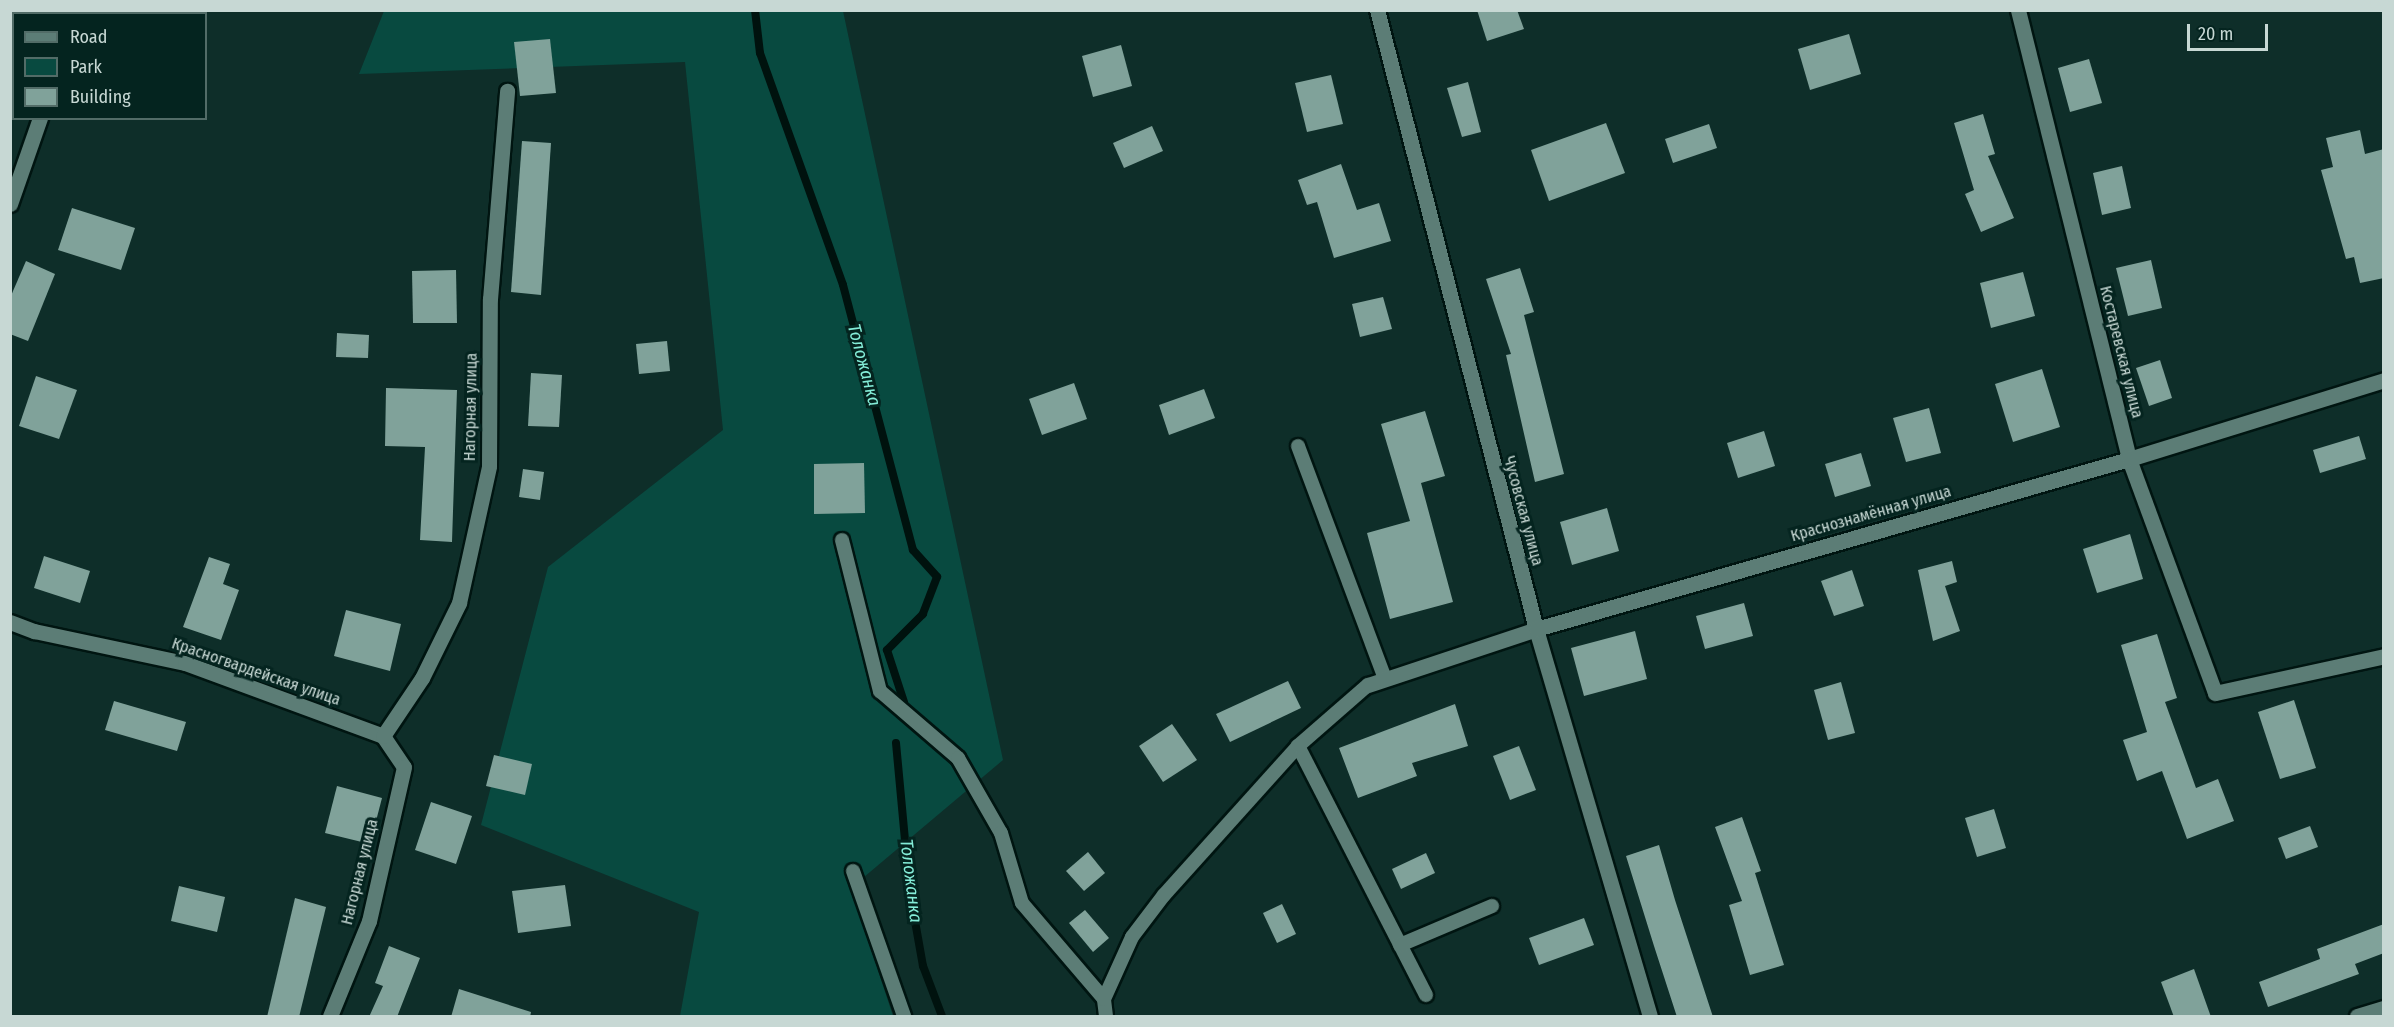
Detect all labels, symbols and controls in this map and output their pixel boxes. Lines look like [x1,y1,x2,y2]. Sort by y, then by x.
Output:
legend [12,12,207,120]
scale bar [2190,12,2271,50]
text: 20 m [2198,23,2233,45]
text: Road [70,26,107,48]
text: Park [70,56,102,78]
text: Building [70,86,131,108]
street label: Костаревская улица [2095,284,2147,420]
water label: Толожанка [843,322,885,408]
street label: Нагорная улица [460,353,482,461]
street label: Чусовская улица [1499,454,1547,568]
street label: Краснознамённая улица [1789,482,1953,546]
street label: Красногвардейская улица [169,634,343,710]
street label: Нагорная улица [338,817,382,927]
water label: Толожанка [895,838,927,924]

